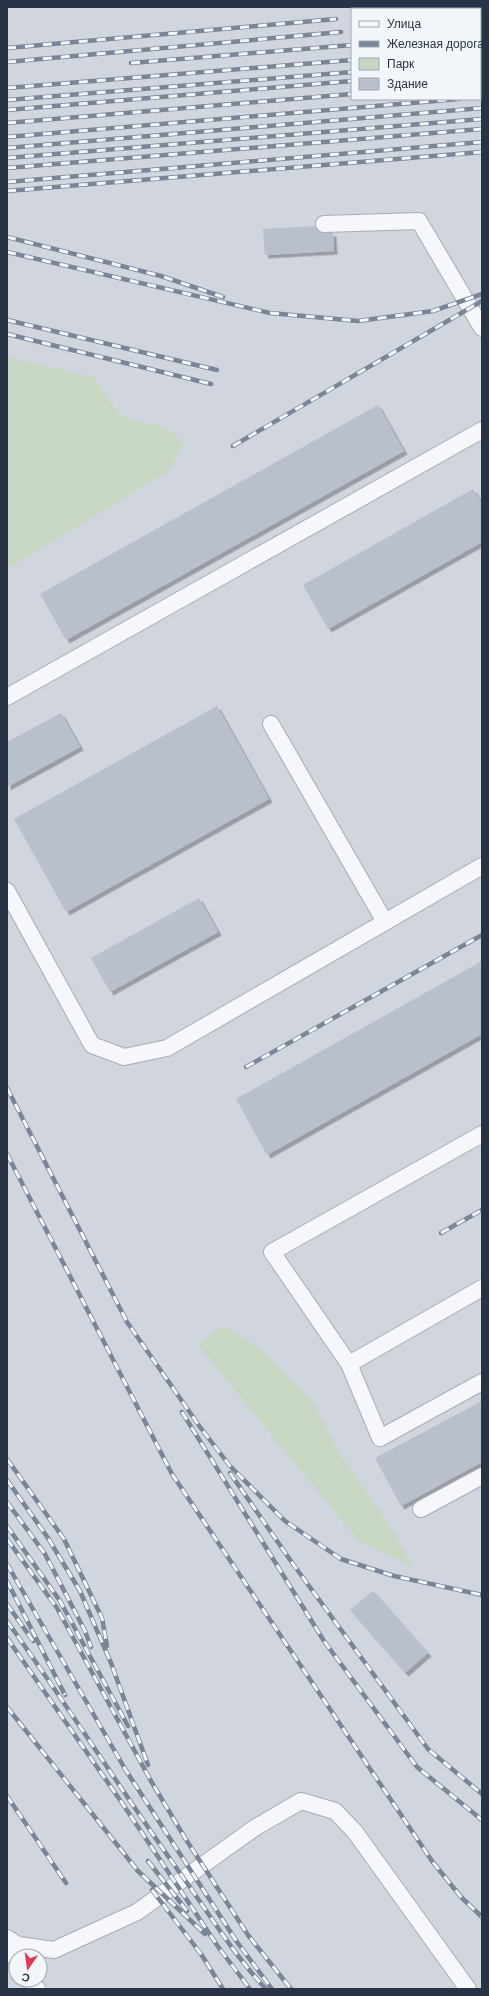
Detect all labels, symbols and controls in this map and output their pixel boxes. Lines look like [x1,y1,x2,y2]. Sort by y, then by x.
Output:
legend [351,8,481,100]
text: Улица [387,16,421,32]
text: Железная дорога [387,36,484,52]
text: Парк [387,56,415,72]
text: Здание [387,76,428,92]
north arrow [8,1948,48,1988]
text: С [20,1970,31,1985]

